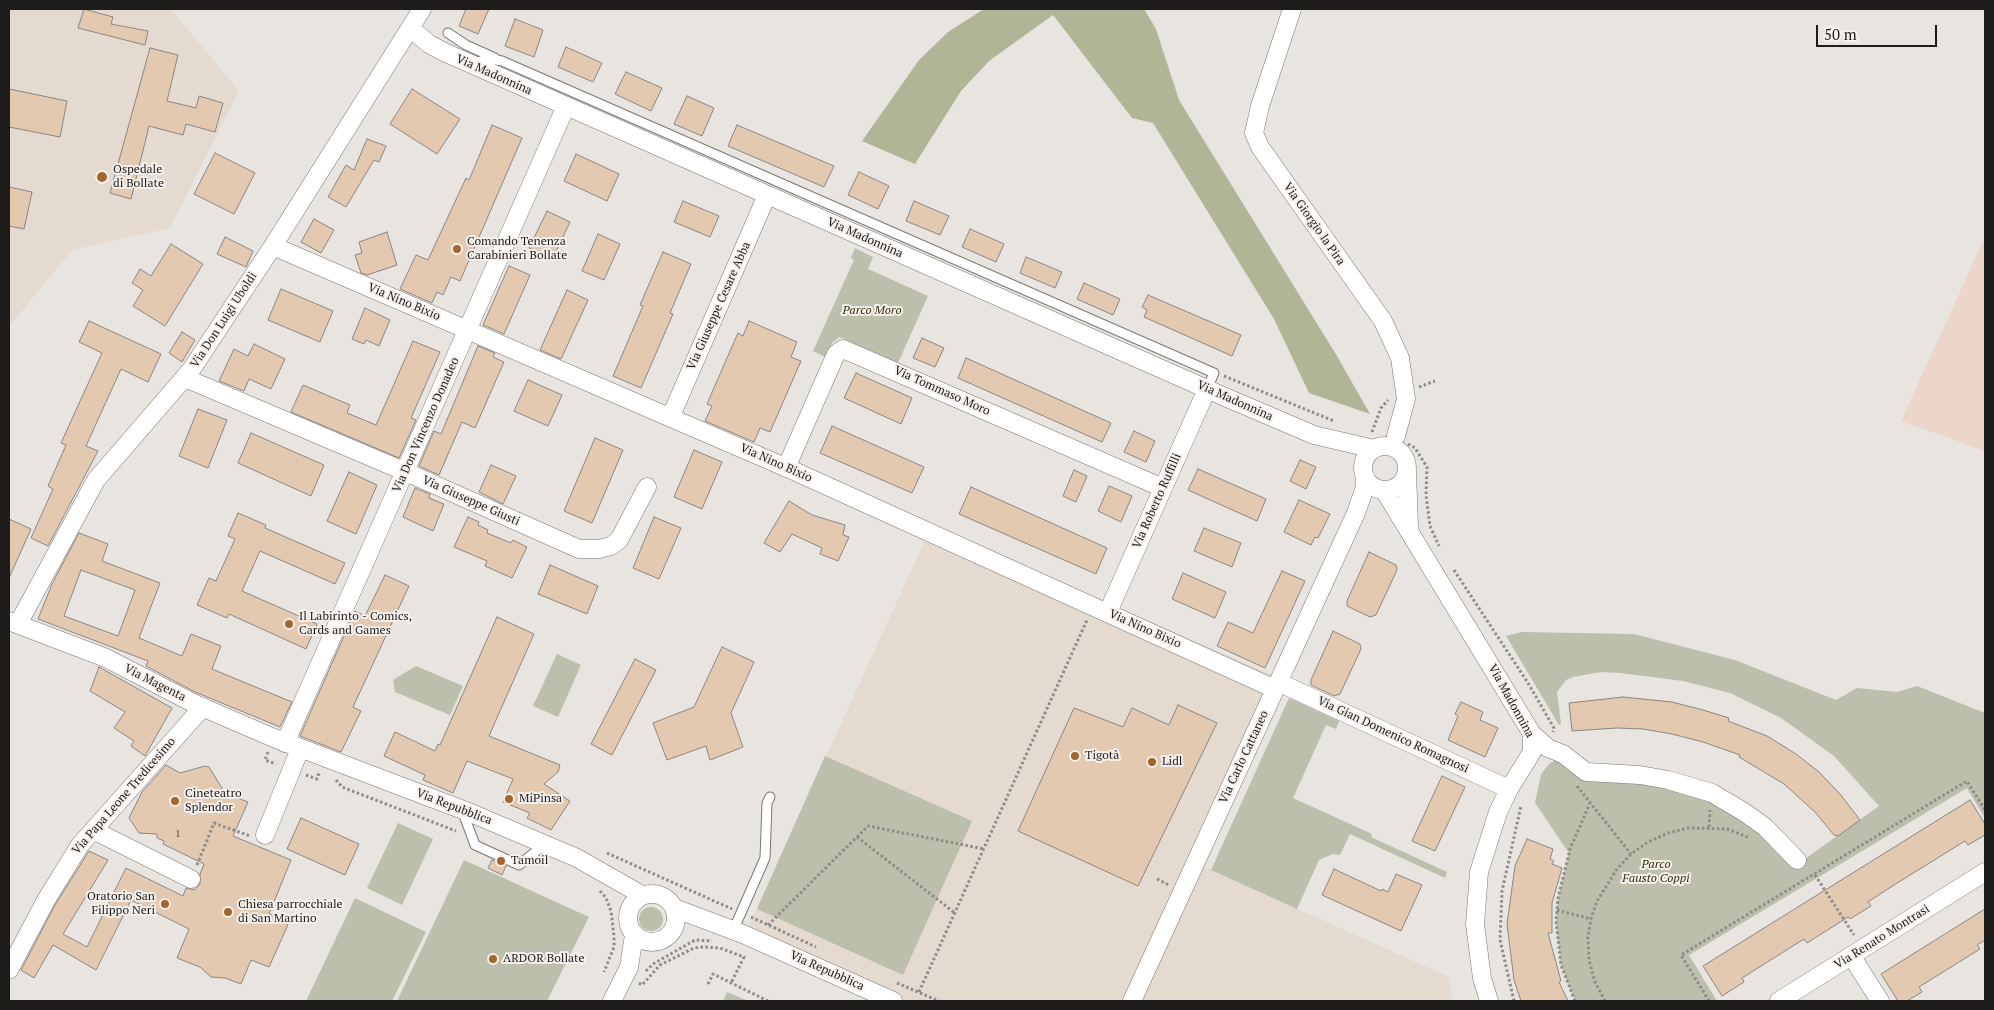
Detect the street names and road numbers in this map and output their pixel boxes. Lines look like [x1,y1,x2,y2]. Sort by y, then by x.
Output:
street label: Via Madonnina [454,52,534,98]
street label: Via Giorgio la Pira [1280,180,1348,268]
street label: Via Madonnina [825,215,905,261]
street label: Via Giuseppe Cesare Abba [684,240,754,372]
street label: Via Don Luigi Uboldi [188,270,260,370]
street label: Via Nino Bixio [366,280,442,324]
street label: Via Don Vincenzo Donadeo [390,355,462,495]
street label: Via Tommaso Moro [892,363,992,419]
street label: Via Madonnina [1195,378,1275,424]
street label: Via Nino Bixio [738,441,814,485]
street label: Via Roberto Ruffilli [1130,451,1184,551]
street label: Via Giuseppe Giusti [420,473,522,529]
street label: Via Nino Bixio [1107,607,1183,651]
street label: Via Magenta [122,661,188,705]
street label: Via Madonnina [1485,662,1537,740]
street label: Via Gian Domenico Romagnosi [1315,694,1471,776]
street label: Via Carlo Cattaneo [1216,708,1272,806]
street label: Via Papa Leone Tredicesimo [69,735,179,857]
street label: Via Repubblica [414,786,494,828]
street label: Via Renato Montrasi [1832,902,1932,972]
street label: Via Repubblica [788,948,866,994]

